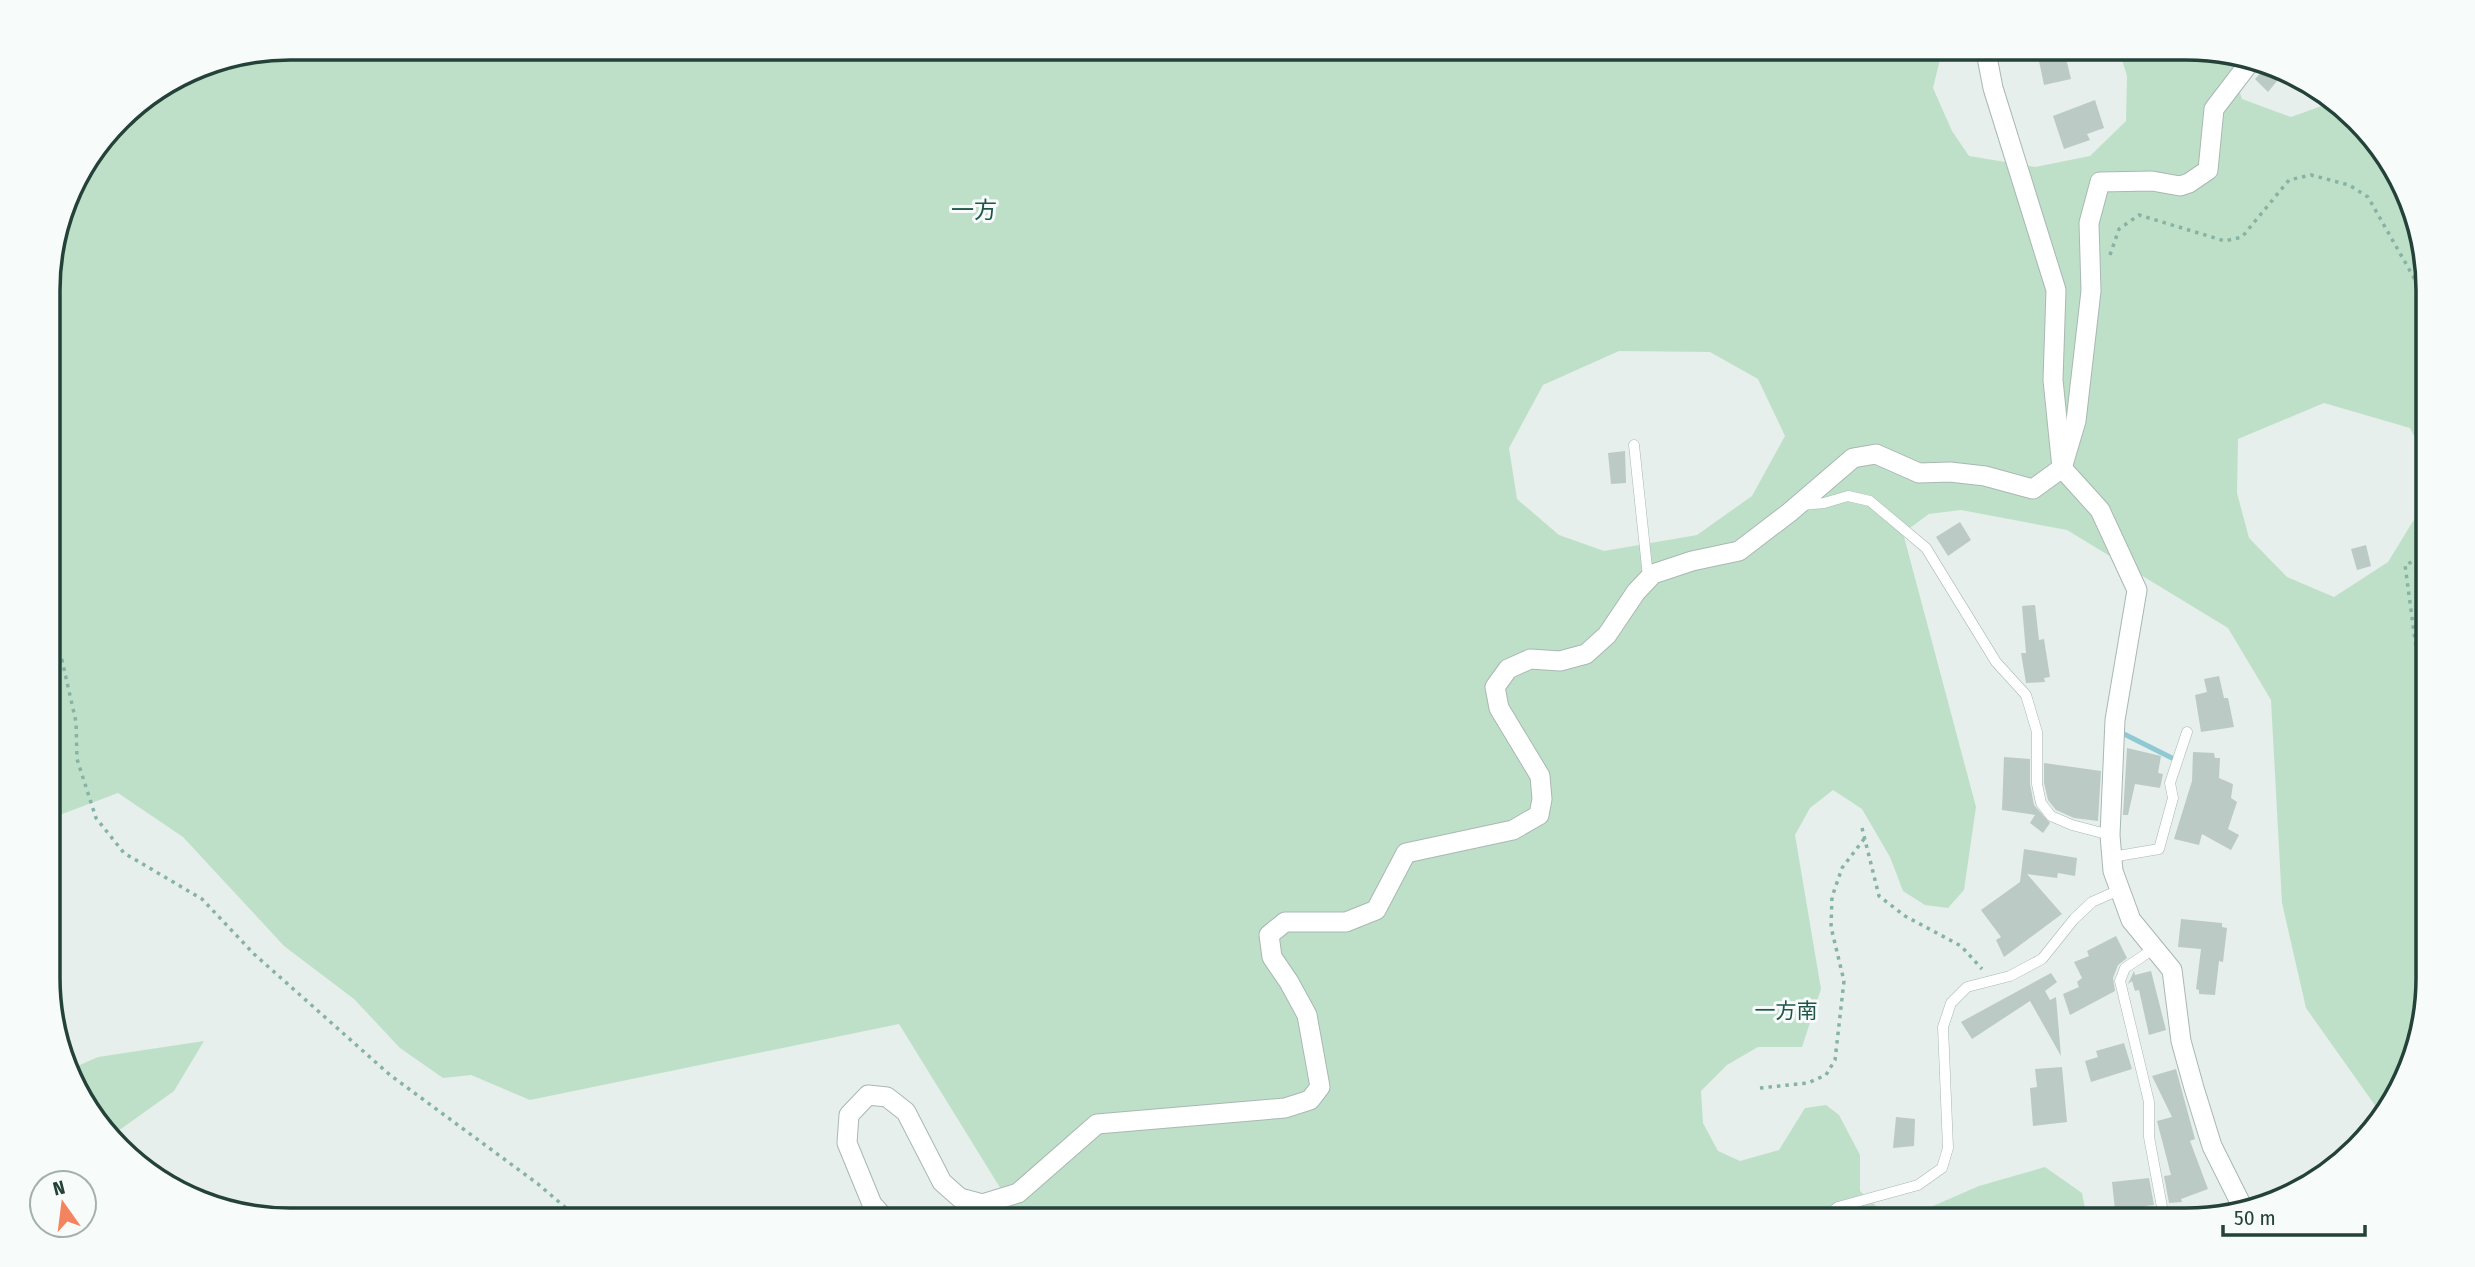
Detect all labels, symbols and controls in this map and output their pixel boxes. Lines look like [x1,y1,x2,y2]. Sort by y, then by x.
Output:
district label: 一方 [951,196,997,224]
district label: 一方南 [1755,998,1818,1024]
north arrow [28,1169,98,1239]
text: N [51,1175,67,1201]
scale bar [2223,1194,2365,1238]
text: 50 m [2234,1205,2276,1231]

